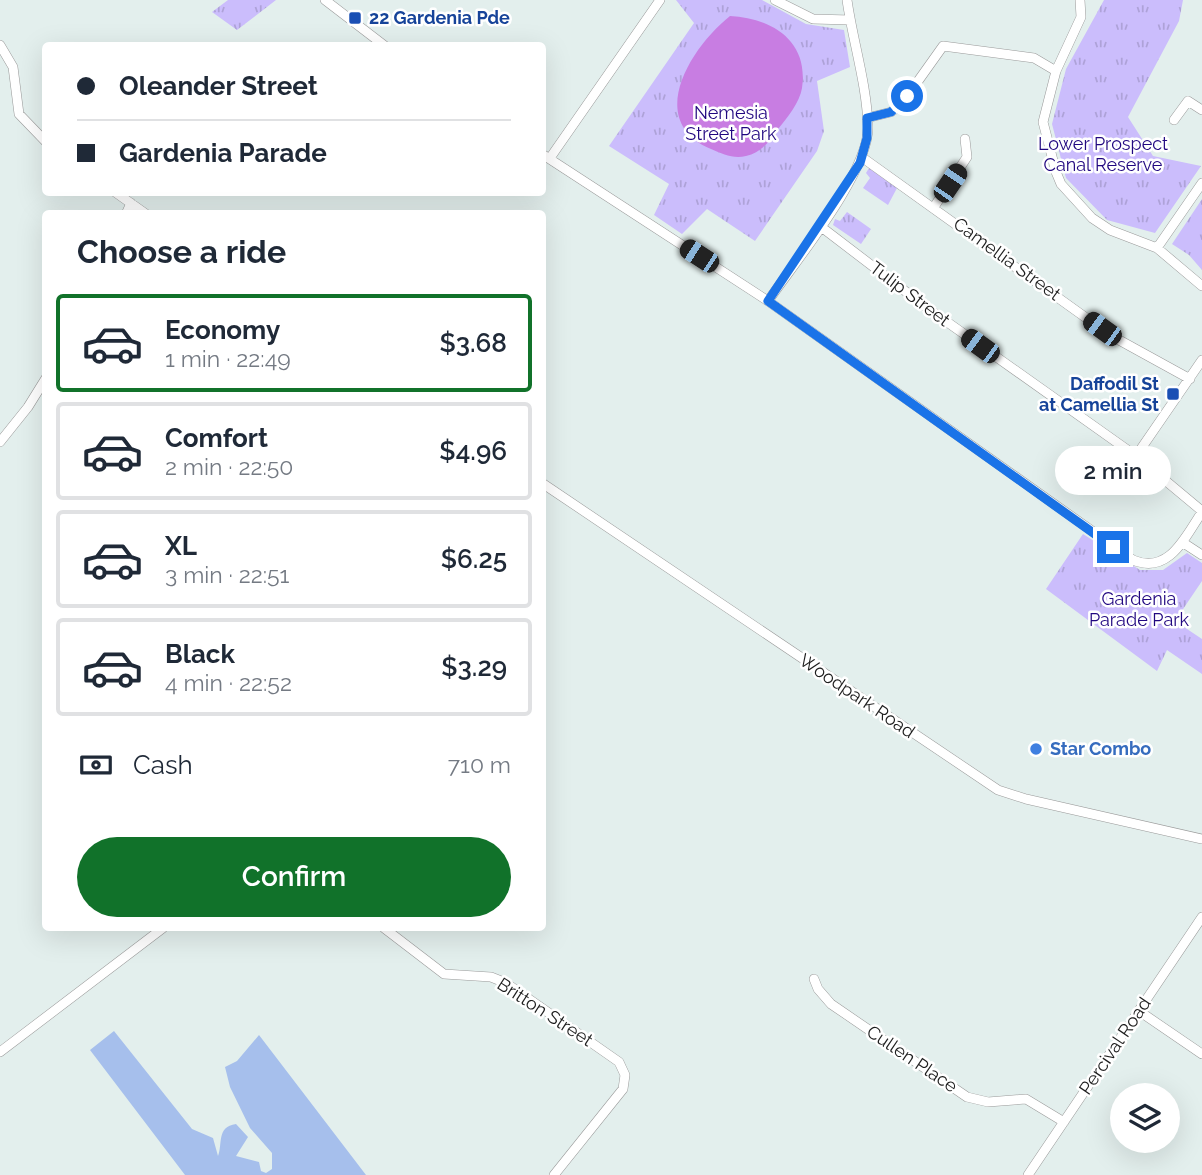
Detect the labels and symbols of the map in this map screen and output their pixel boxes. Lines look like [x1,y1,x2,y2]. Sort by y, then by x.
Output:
place label: 22 Gardenia Pde [369,7,510,28]
marker: 22 Gardenia Pde [347,10,363,26]
route start [891,80,923,112]
park label: Nemesia Street Park [685,102,777,144]
park label: Lower Prospect Canal Reserve [1038,133,1168,175]
car [930,160,971,206]
street label: Camellia Street [950,213,1065,305]
car [676,236,723,276]
street label: Tulip Street [866,257,954,330]
car [1079,308,1126,350]
car [957,325,1004,367]
place label: Daffodil St at Camellia St [1039,373,1159,415]
marker: Daffodil St at Camellia St [1165,386,1181,402]
callout: 2 min [1055,446,1171,494]
route end [1097,531,1129,563]
park label: Gardenia Parade Park [1089,588,1190,630]
street label: Woodpark Road [796,649,919,742]
place label: Star Combo [1050,738,1151,759]
marker: Star Combo [1028,741,1044,757]
street label: Britton Street [493,973,597,1050]
street label: Percival Road [1074,993,1155,1098]
street label: Cullen Place [863,1021,962,1097]

